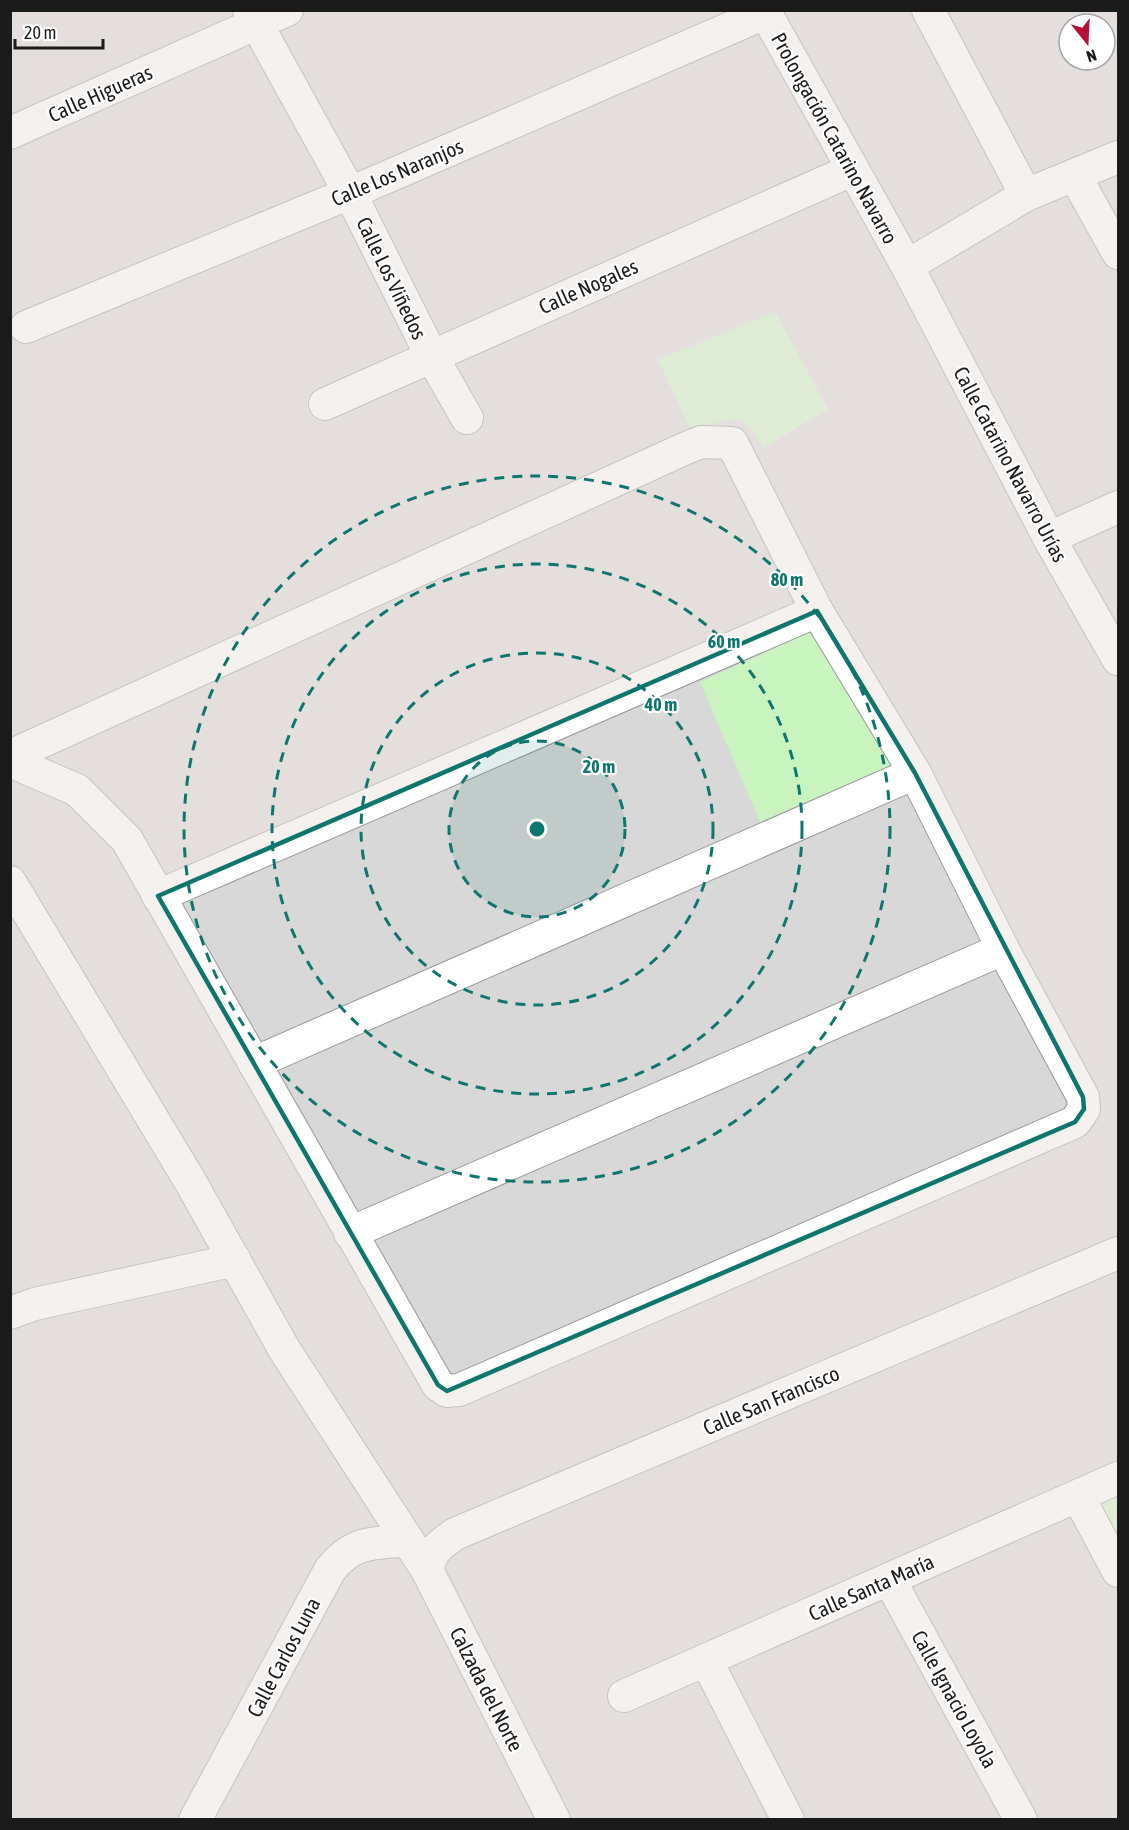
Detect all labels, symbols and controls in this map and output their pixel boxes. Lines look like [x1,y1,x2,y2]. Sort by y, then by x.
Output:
scale bar [15,12,104,50]
north arrow [1057,12,1117,72]
text: 20 m [24,22,56,43]
street label: Prolongación Catarino Navarro [767,28,903,248]
text: N [1084,46,1099,66]
street label: Calle Higueras [44,59,156,127]
street label: Calle Los Naranjos [327,133,467,211]
street label: Calle Los Viñedos [352,213,432,343]
street label: Calle Nogales [535,254,641,318]
street label: Calle Catarino Navarro Urías [949,362,1073,566]
text: 80 m [771,569,803,590]
text: 60 m [708,631,740,652]
text: 40 m [644,694,677,715]
text: 20 m [583,756,615,777]
centre of rings [527,819,547,839]
street label: Calle San Francisco [699,1361,843,1439]
street label: Calle Santa María [805,1549,937,1625]
street label: Calle Carlos Luna [241,1593,325,1721]
street label: Calzada del Norte [445,1623,529,1755]
street label: Calle Ignacio Loyola [907,1626,1003,1772]

